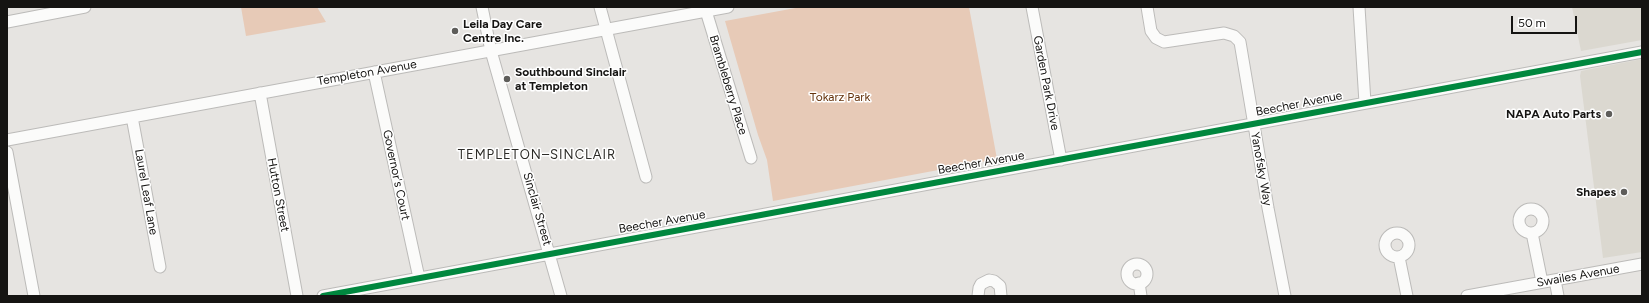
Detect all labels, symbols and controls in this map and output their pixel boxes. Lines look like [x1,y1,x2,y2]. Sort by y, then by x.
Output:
scale bar [1513,8,1579,34]
text: 50 m [1518,16,1546,30]
place label: Leila Day Care Centre Inc. [463,17,542,45]
marker: Leila Day Care Centre Inc. [450,26,460,36]
street label: Brambleberry Place [706,33,750,137]
street label: Garden Park Drive [1030,34,1062,132]
street label: Templeton Avenue [316,57,418,89]
place label: Southbound Sinclair at Templeton [515,65,626,93]
marker: Southbound Sinclair at Templeton [502,74,512,84]
street label: Beecher Avenue [1255,89,1343,119]
park label: Tokarz Park [810,90,870,104]
place label: NAPA Auto Parts [1506,107,1601,121]
marker: NAPA Auto Parts [1604,109,1614,119]
street label: Governor's Court [379,128,413,222]
street label: Yanofsky Way [1247,131,1275,207]
district label: TEMPLETON–SINCLAIR [458,147,616,163]
street label: Laurel Leaf Lane [131,148,161,236]
street label: Beecher Avenue [937,148,1025,178]
street label: Hutton Street [264,157,292,233]
street label: Sinclair Street [520,171,554,247]
place label: Shapes [1576,185,1616,199]
marker: Shapes [1619,187,1629,197]
street label: Beecher Avenue [618,207,706,237]
street label: Swailes Avenue [1535,262,1621,290]

